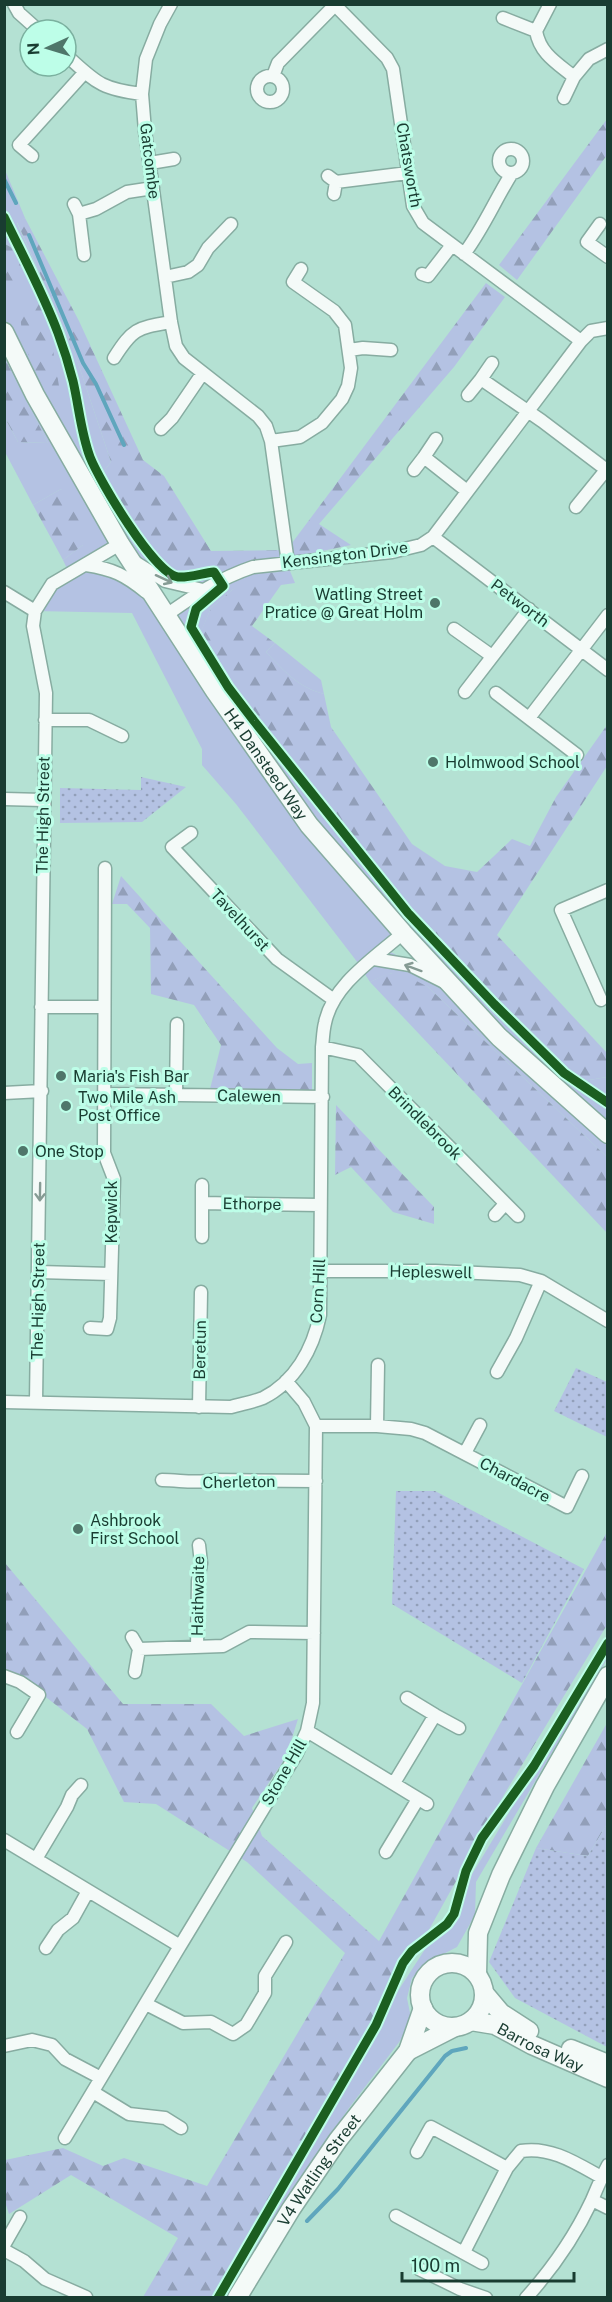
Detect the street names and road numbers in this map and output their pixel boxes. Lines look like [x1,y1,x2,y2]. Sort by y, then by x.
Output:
street label: Chatsworth [392,121,426,209]
street label: Gatcombe [136,122,164,200]
street label: Kensington Drive [281,538,409,572]
street label: Petworth [487,575,553,631]
street label: H4 Dansteed Way [220,704,312,824]
street label: The High Street [32,756,54,874]
street label: Tavelhurst [207,885,273,955]
street label: Brindlebrook [384,1082,466,1164]
street label: Calewen [217,1086,281,1106]
street label: Kepwick [102,1181,121,1243]
street label: Ethorpe [222,1194,282,1214]
street label: The High Street [27,1242,49,1360]
street label: Corn Hill [307,1258,329,1324]
street label: Hepleswell [389,1262,473,1282]
street label: Beretun [190,1320,210,1380]
street label: Chardacre [476,1453,554,1507]
street label: Cherleton [202,1472,276,1492]
street label: Haithwaite [188,1556,208,1636]
street label: Stone Hill [257,1735,311,1809]
street label: Barrosa Way [494,2019,587,2076]
street label: V4 Watling Street [273,2110,364,2230]

